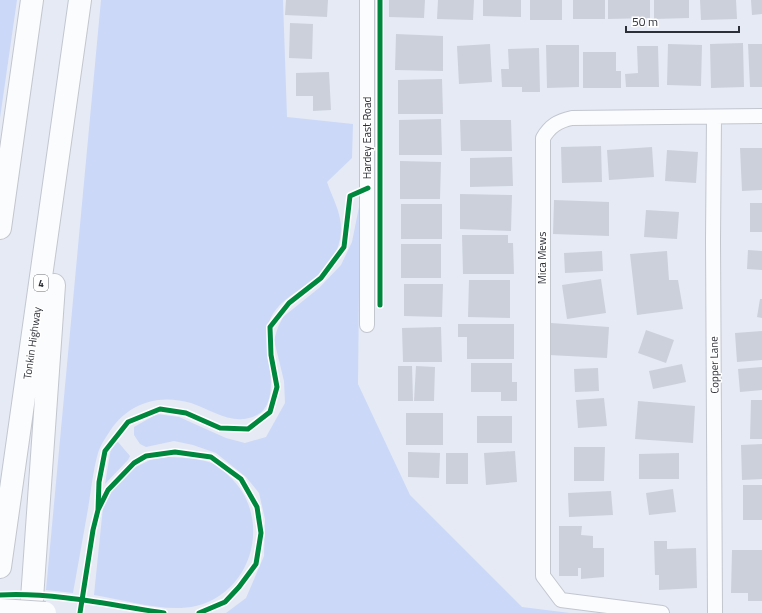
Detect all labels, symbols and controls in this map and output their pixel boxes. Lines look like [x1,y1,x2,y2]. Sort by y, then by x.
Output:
scale bar [626,8,739,34]
text: 50 m [632,12,658,31]
street label: Hardey East Road [359,97,375,179]
street label: Mica Mews [534,232,550,284]
road number: 4 [34,275,48,291]
street label: Tonkin Highway [19,305,45,380]
street label: Copper Lane [705,336,722,394]

